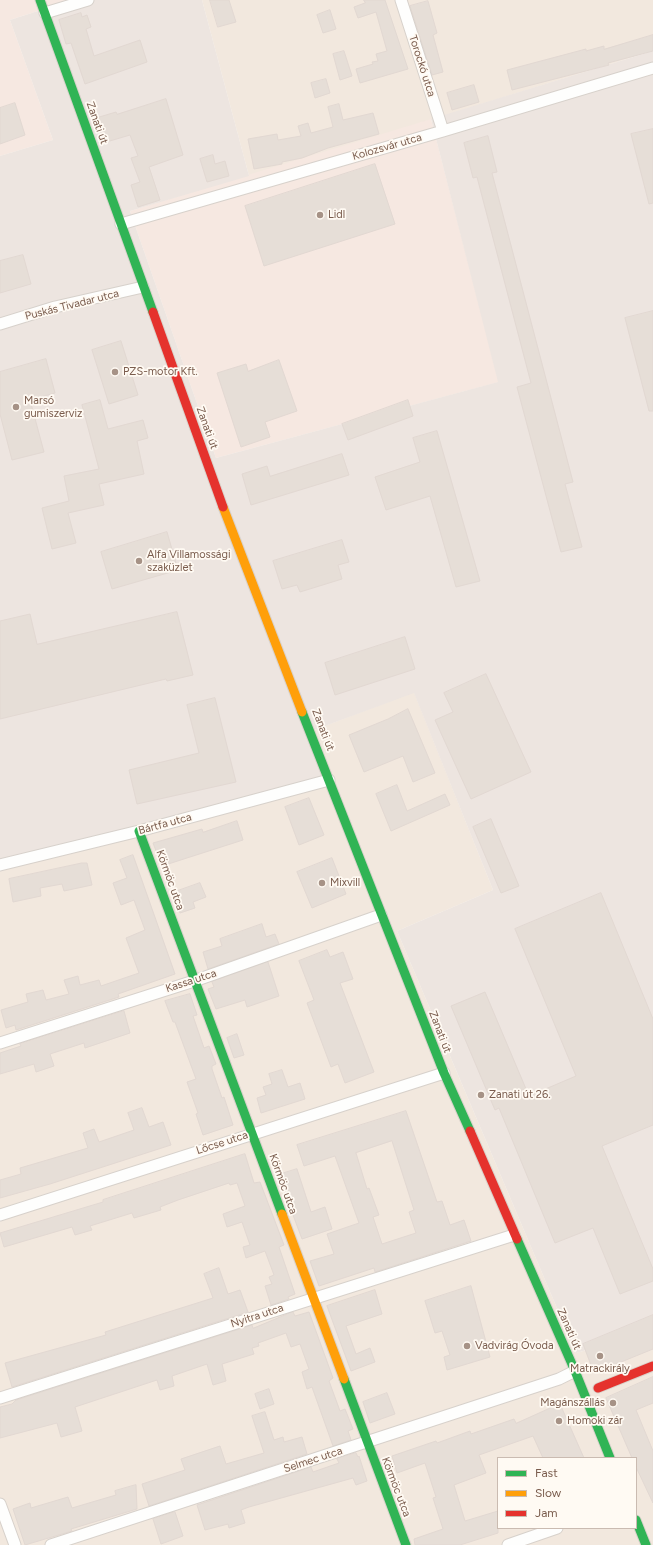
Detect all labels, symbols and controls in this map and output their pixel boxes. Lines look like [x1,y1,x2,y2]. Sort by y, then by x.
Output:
street label: Torockó utca [406,34,438,98]
street label: Zanati út [83,100,111,146]
street label: Kolozsvár utca [351,131,423,163]
place label: Lidl [328,208,345,222]
marker: Lidl [315,210,325,220]
street label: Puskás Tivadar utca [24,287,120,323]
place label: PZS-motor Kft. [123,365,198,379]
marker: PZS-motor Kft. [110,367,120,377]
place label: Marsó gumiszerviz [24,394,82,420]
marker: Marsó gumiszerviz [11,402,21,412]
street label: Zanati út [193,405,221,451]
place label: Alfa Villamossági szaküzlet [147,548,230,574]
marker: Alfa Villamossági szaküzlet [134,556,144,566]
street label: Zanati út [309,707,337,753]
street label: Bártfa utca [137,811,193,837]
street label: Körmöc utca [153,848,187,912]
place label: Mixvill [330,876,360,890]
marker: Mixvill [317,878,327,888]
street label: Kassa utca [164,967,218,995]
street label: Zanati út [426,1009,454,1055]
place label: Zanati út 26. [489,1088,551,1102]
marker: Zanati út 26. [476,1090,486,1100]
street label: Lőcse utca [194,1128,250,1158]
street label: Körmöc utca [266,1152,300,1216]
street label: Nyitra utca [229,1301,285,1331]
street label: Zanati út [554,1306,584,1352]
place label: Vadvirág Óvoda [475,1339,554,1353]
marker: Vadvirág Óvoda [462,1341,472,1351]
marker: Matrackirály [595,1351,605,1361]
place label: Matrackirály [570,1362,630,1376]
place label: Magánszállás [540,1396,605,1410]
marker: Magánszállás [608,1398,618,1408]
place label: Homoki zár [567,1414,623,1428]
marker: Homoki zár [554,1416,564,1426]
street label: Selmec utca [282,1444,344,1476]
street label: Körmöc utca [379,1455,413,1519]
legend [497,1457,637,1529]
text: Fast [535,1466,558,1480]
text: Slow [535,1486,561,1500]
text: Jam [535,1506,558,1520]

